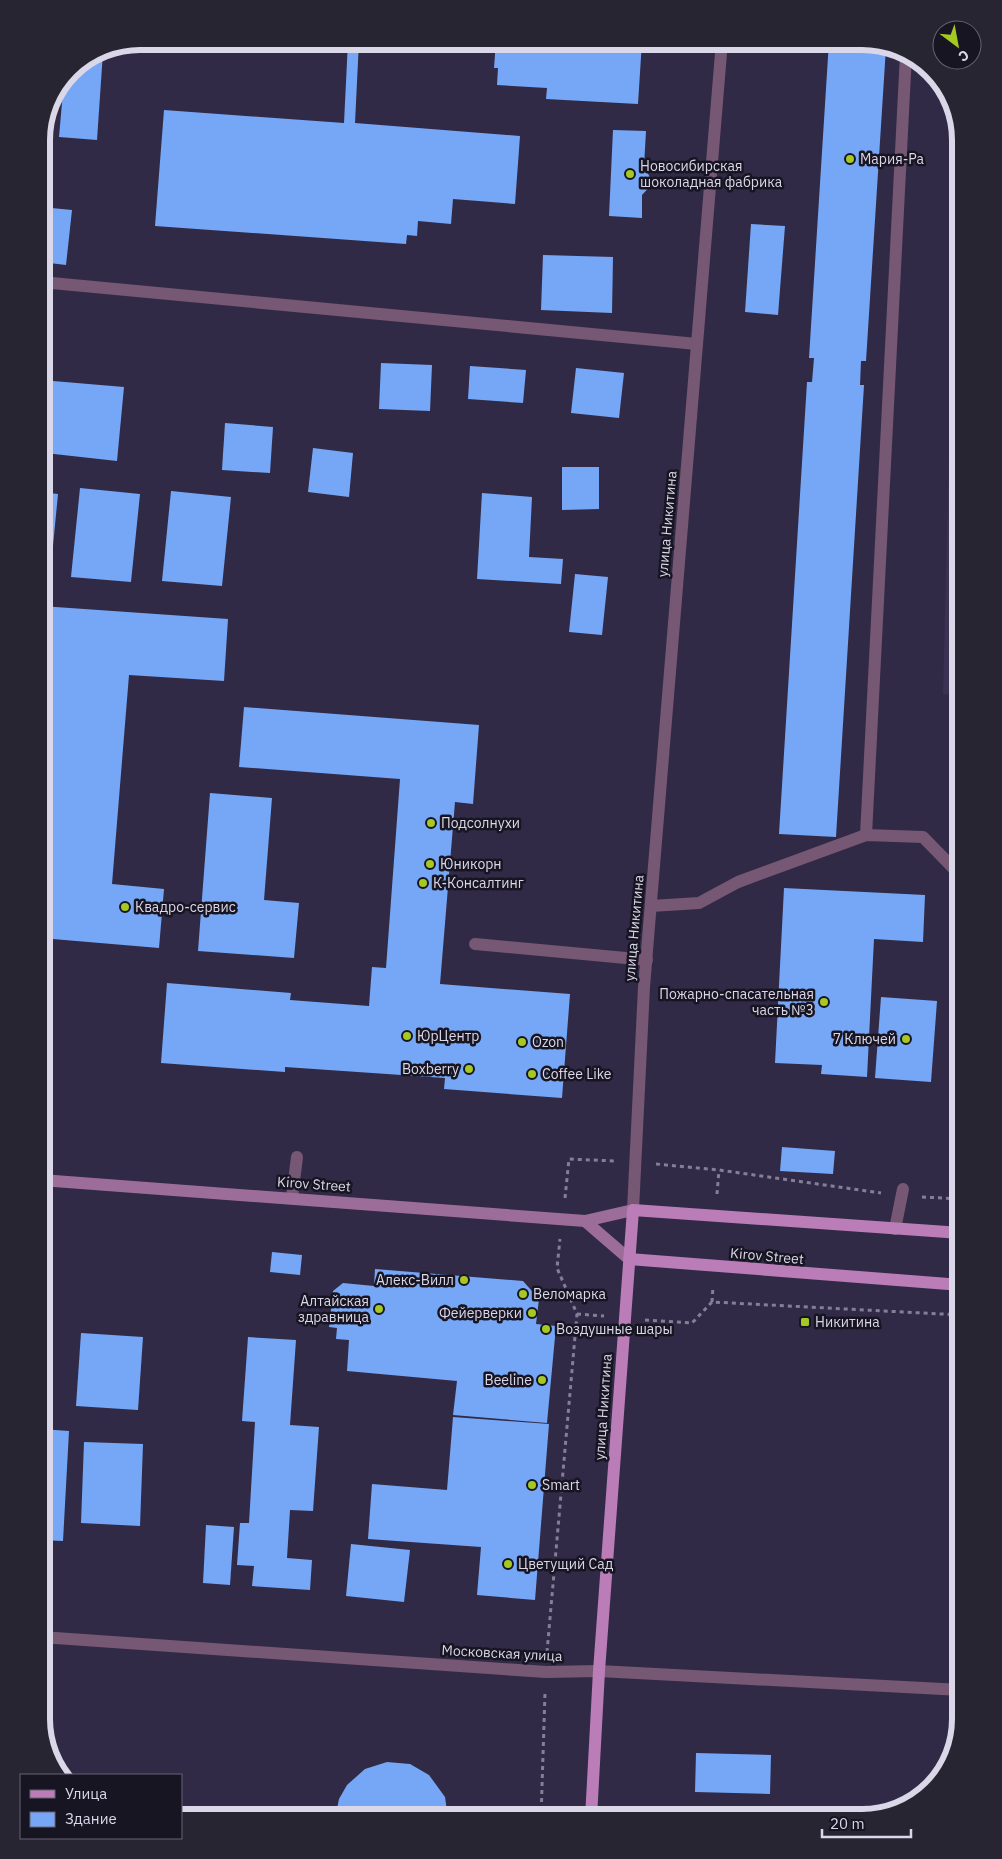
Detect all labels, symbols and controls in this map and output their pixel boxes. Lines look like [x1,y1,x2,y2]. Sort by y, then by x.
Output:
north arrow [932,20,982,70]
text: С [955,46,973,66]
place label: Мария-Ра [860,150,925,168]
marker: Мария-Ра [844,153,856,165]
place label: Новосибирская шоколадная фабрика [640,157,783,191]
marker: Новосибирская шоколадная фабрика [624,168,636,180]
street label: улица Никитина [653,470,681,578]
place label: Подсолнухи [441,814,520,832]
marker: Подсолнухи [425,817,437,829]
place label: Юникорн [440,855,502,873]
marker: Юникорн [424,858,436,870]
place label: К-Консалтинг [433,874,524,892]
street label: улица Никитина [620,874,648,982]
marker: К-Консалтинг [417,877,429,889]
place label: Квадро-сервис [135,898,236,916]
marker: Квадро-сервис [119,901,131,913]
place label: Пожарно-спасательная часть №3 [659,985,814,1019]
marker: Пожарно-спасательная часть №3 [818,996,830,1008]
place label: ЮрЦентр [417,1027,479,1045]
marker: ЮрЦентр [401,1030,413,1042]
place label: 7 Ключей [833,1030,896,1048]
place label: Ozon [532,1033,564,1051]
marker: 7 Ключей [900,1033,912,1045]
marker: Ozon [516,1036,528,1048]
place label: Boxberry [402,1060,459,1078]
marker: Boxberry [463,1063,475,1075]
place label: Coffee Like [542,1065,612,1083]
marker: Coffee Like [526,1068,538,1080]
street label: Kirov Street [277,1172,351,1196]
street label: Kirov Street [729,1244,805,1268]
place label: Алекс-Вилл [376,1271,454,1289]
marker: Алекс-Вилл [458,1274,470,1286]
place label: Веломарка [533,1285,606,1303]
marker: Веломарка [517,1288,529,1300]
place label: Алтайская здравница [298,1292,370,1326]
marker: Алтайская здравница [373,1303,385,1315]
place label: Фейерверки [439,1304,522,1322]
marker: Фейерверки [526,1307,538,1319]
place label: Никитина [815,1313,880,1331]
marker: Никитина [799,1316,811,1328]
place label: Воздушные шары [556,1320,673,1338]
marker: Воздушные шары [540,1323,552,1335]
street label: улица Никитина [590,1353,616,1461]
place label: Beeline [485,1371,532,1389]
marker: Beeline [536,1374,548,1386]
place label: Smart [542,1476,580,1494]
marker: Smart [526,1479,538,1491]
place label: Цветущий Сад [518,1555,613,1573]
marker: Цветущий Сад [502,1558,514,1570]
street label: Московская улица [441,1641,563,1665]
legend [20,1774,182,1839]
text: Улица [65,1784,107,1803]
scale bar [822,1806,911,1838]
text: Здание [65,1809,117,1828]
text: 20 m [830,1814,865,1833]

